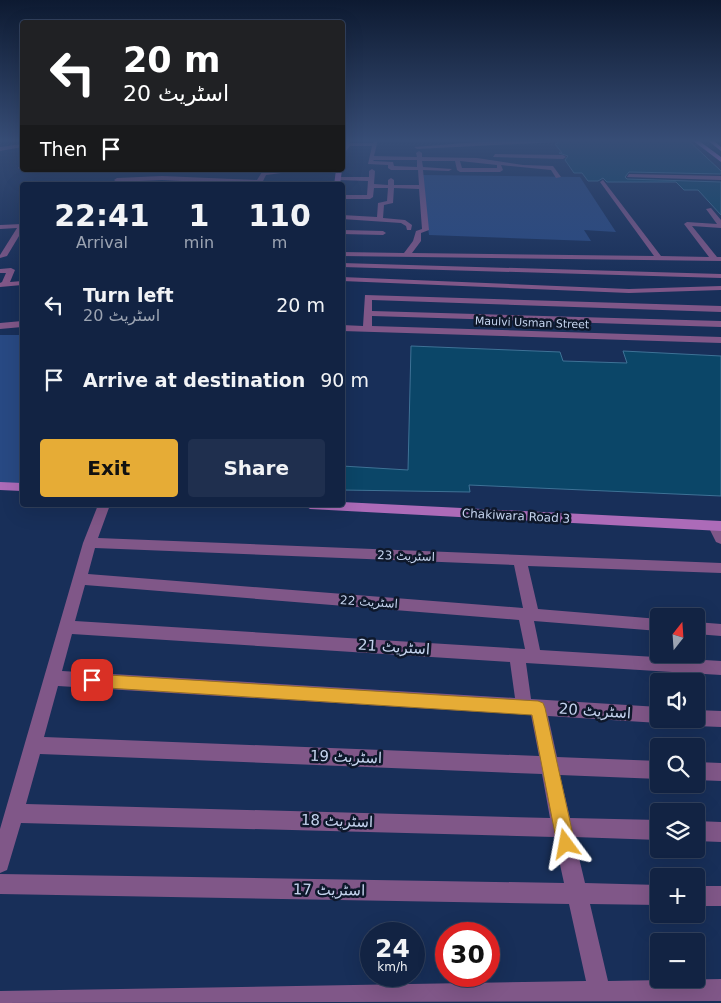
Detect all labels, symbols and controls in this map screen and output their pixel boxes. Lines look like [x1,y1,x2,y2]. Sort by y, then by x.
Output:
icon: left [40,40,105,105]
text: 20 m [123,40,220,80]
text: اسٹریٹ 20 [123,81,229,106]
icon: arrive [97,135,125,163]
text: Then [40,138,87,160]
text: 22:41 [54,198,150,233]
text: 1 [188,198,209,233]
text: 110 [248,198,311,233]
text: Arrival [76,233,128,252]
text: min [184,233,214,252]
text: m [272,233,287,252]
text: Turn left [83,284,174,306]
icon: left [40,291,68,319]
text: 20 m [276,294,325,316]
text: اسٹریٹ 20 [83,306,160,325]
street label: Maulvi Usman Street [475,315,590,332]
icon: arrive [40,366,68,394]
text: Arrive at destination [83,369,305,391]
text: 90 m [320,369,369,391]
button: Exit [40,439,178,497]
button: Share [188,439,325,497]
street label: Chakiwara Road 3 [461,506,571,526]
street label: اسٹریٹ 23 [377,548,435,565]
street label: اسٹریٹ 22 [340,593,398,612]
north arrow [650,608,705,662]
map controls [650,608,705,988]
street label: اسٹریٹ 21 [357,635,431,659]
pin [71,659,113,701]
icon: arrive [78,666,106,694]
button: sound [650,673,705,728]
street label: اسٹریٹ 20 [558,699,632,723]
button: search [650,738,705,793]
street label: اسٹریٹ 19 [310,747,382,767]
button: layers [650,803,705,858]
street label: اسٹریٹ 18 [301,811,373,831]
position arrow [539,817,591,869]
button: + [650,868,705,923]
street label: اسٹریٹ 17 [293,880,365,900]
speed limit sign: 30 [435,922,500,987]
button: − [650,933,705,988]
text: 24 [375,934,410,963]
text: km/h [377,960,408,974]

